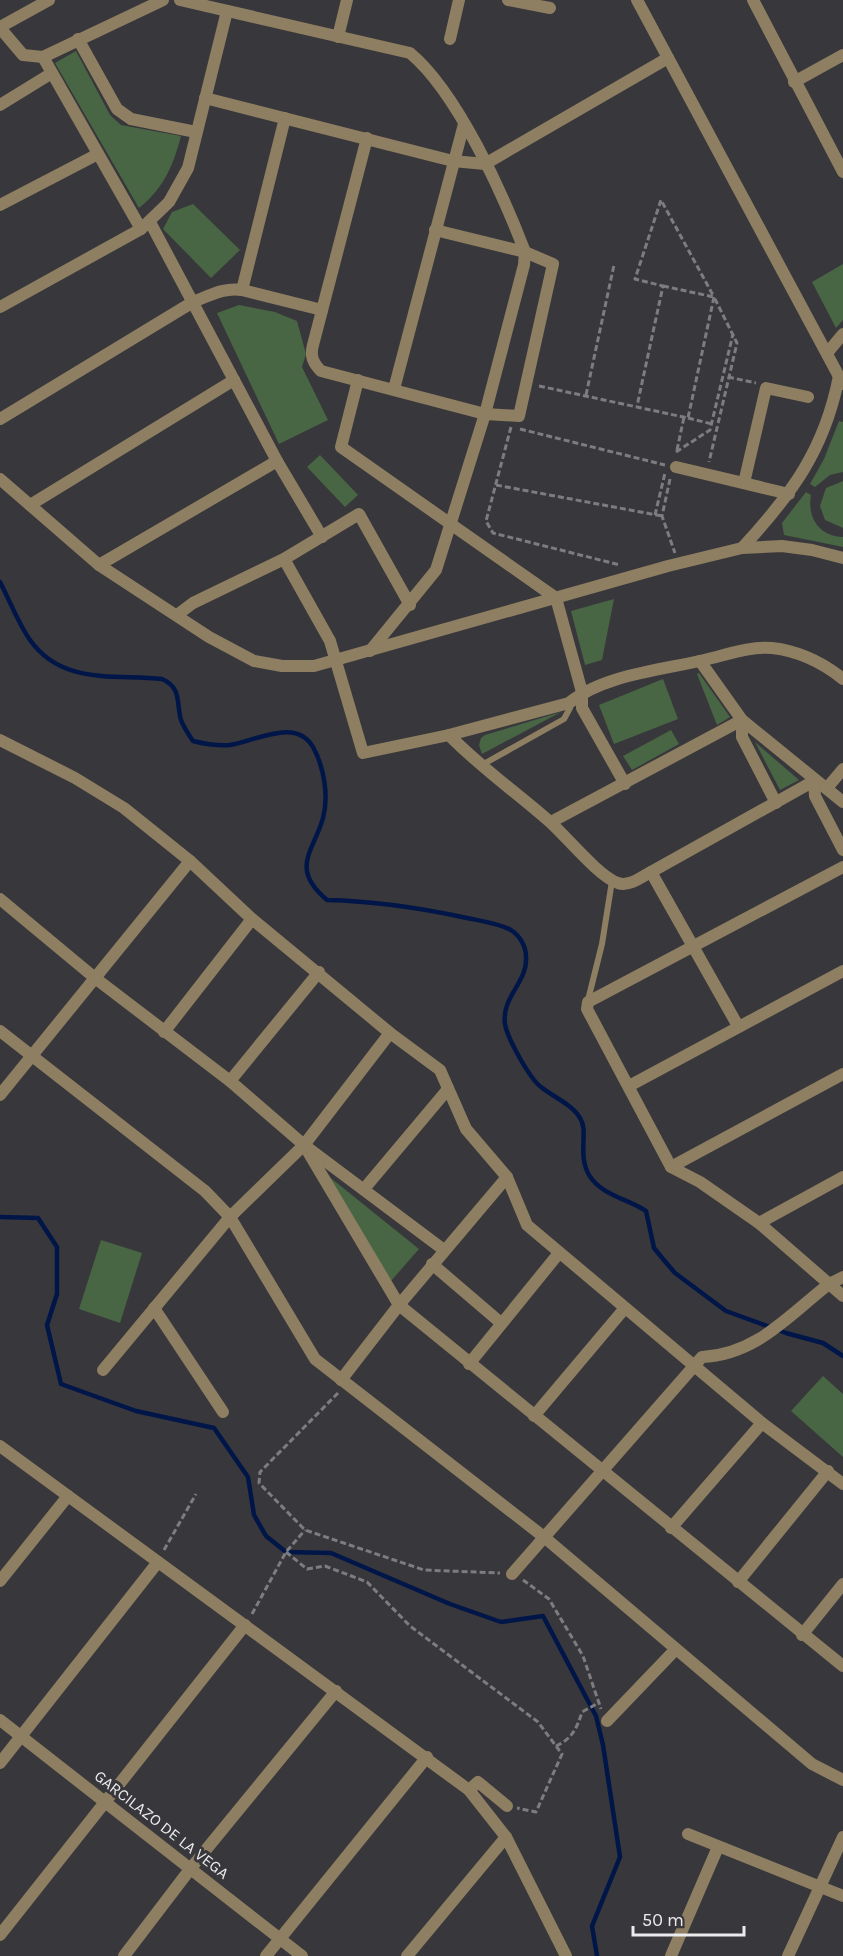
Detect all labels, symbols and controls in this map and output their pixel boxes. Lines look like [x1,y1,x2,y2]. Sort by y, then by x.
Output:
street label: GARCILAZO DE LA VEGA [91,1766,233,1883]
scale bar [633,1899,744,1937]
text: 50 m [642,1909,684,1931]

